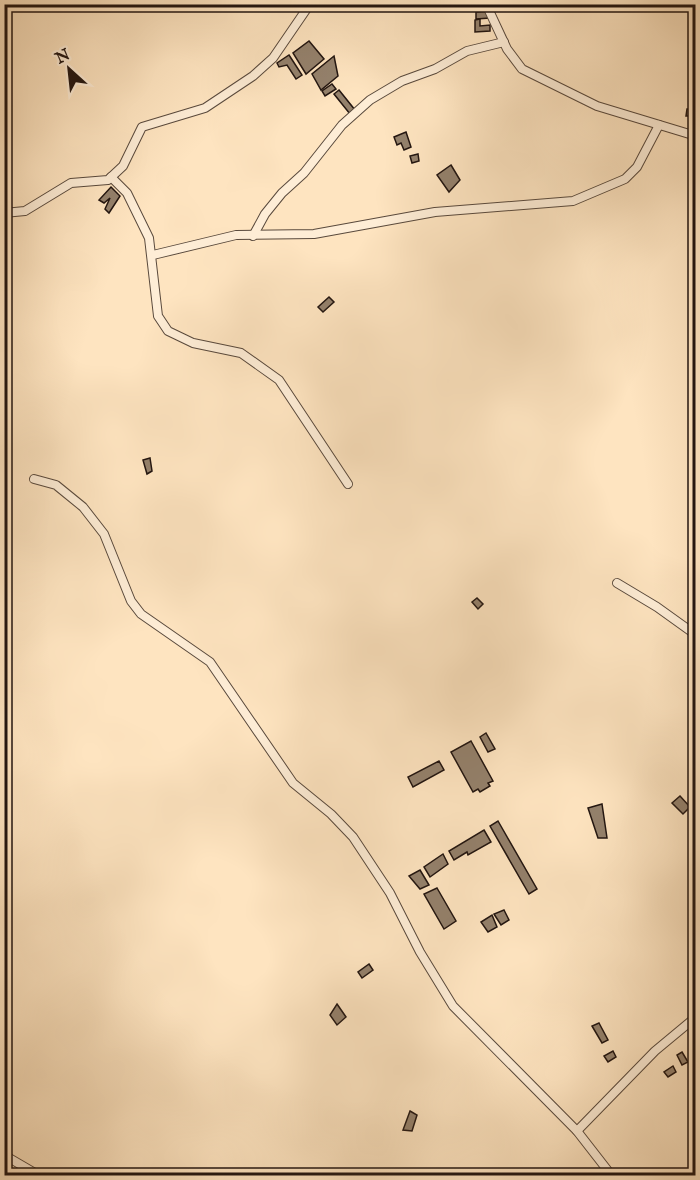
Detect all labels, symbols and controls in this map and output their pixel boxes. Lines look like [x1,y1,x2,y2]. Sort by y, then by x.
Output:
north arrow [39,39,99,99]
text: N [51,45,74,70]

